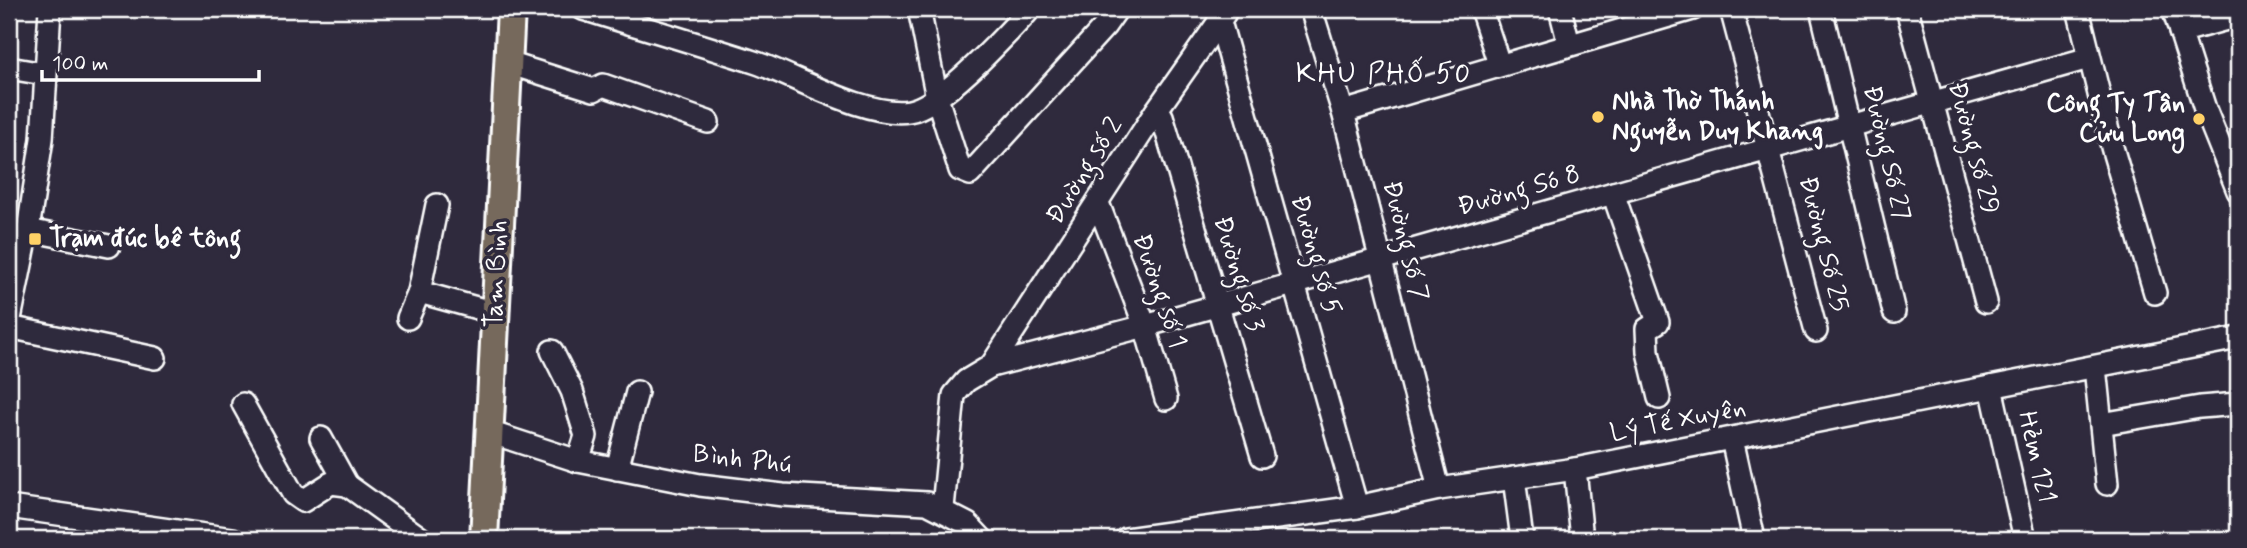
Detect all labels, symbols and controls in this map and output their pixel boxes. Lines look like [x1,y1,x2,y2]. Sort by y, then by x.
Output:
scale bar [42,38,259,82]
text: 100 m [52,50,108,78]
district label: KHU PHỐ 50 [1296,56,1472,93]
street label: Đường số 29 [1936,78,2007,219]
street label: Đường Số 27 [1851,82,1918,225]
place label: Nhà Thờ Thánh Nguyễn Duy Khang [1612,85,1823,152]
place label: Công Ty Tân Cửu Long [2046,87,2185,154]
marker: Nhà Thờ Thánh Nguyễn Duy Khang [1590,109,1606,125]
street label: Đường số 2 [1039,111,1134,233]
marker: Công Ty Tân Cửu Long [2191,111,2207,127]
street label: Đường Só 8 [1454,157,1585,228]
street label: Đường Số 25 [1787,173,1856,316]
street label: Đường số 7 [1371,177,1436,306]
street label: Đường số 5 [1279,191,1348,320]
street label: Đường số 3 [1201,212,1272,337]
street label: Tam Bình [477,219,517,329]
place label: Trạm đúc bê tông [49,222,241,259]
street label: Đường số 1 [1121,229,1194,354]
marker: Trạm đúc bê tông [27,231,43,247]
street label: Lý Tế Xuyên [1607,391,1749,451]
street label: Hẻm 121 [2009,408,2063,506]
street label: Bình Phú [691,437,793,483]

